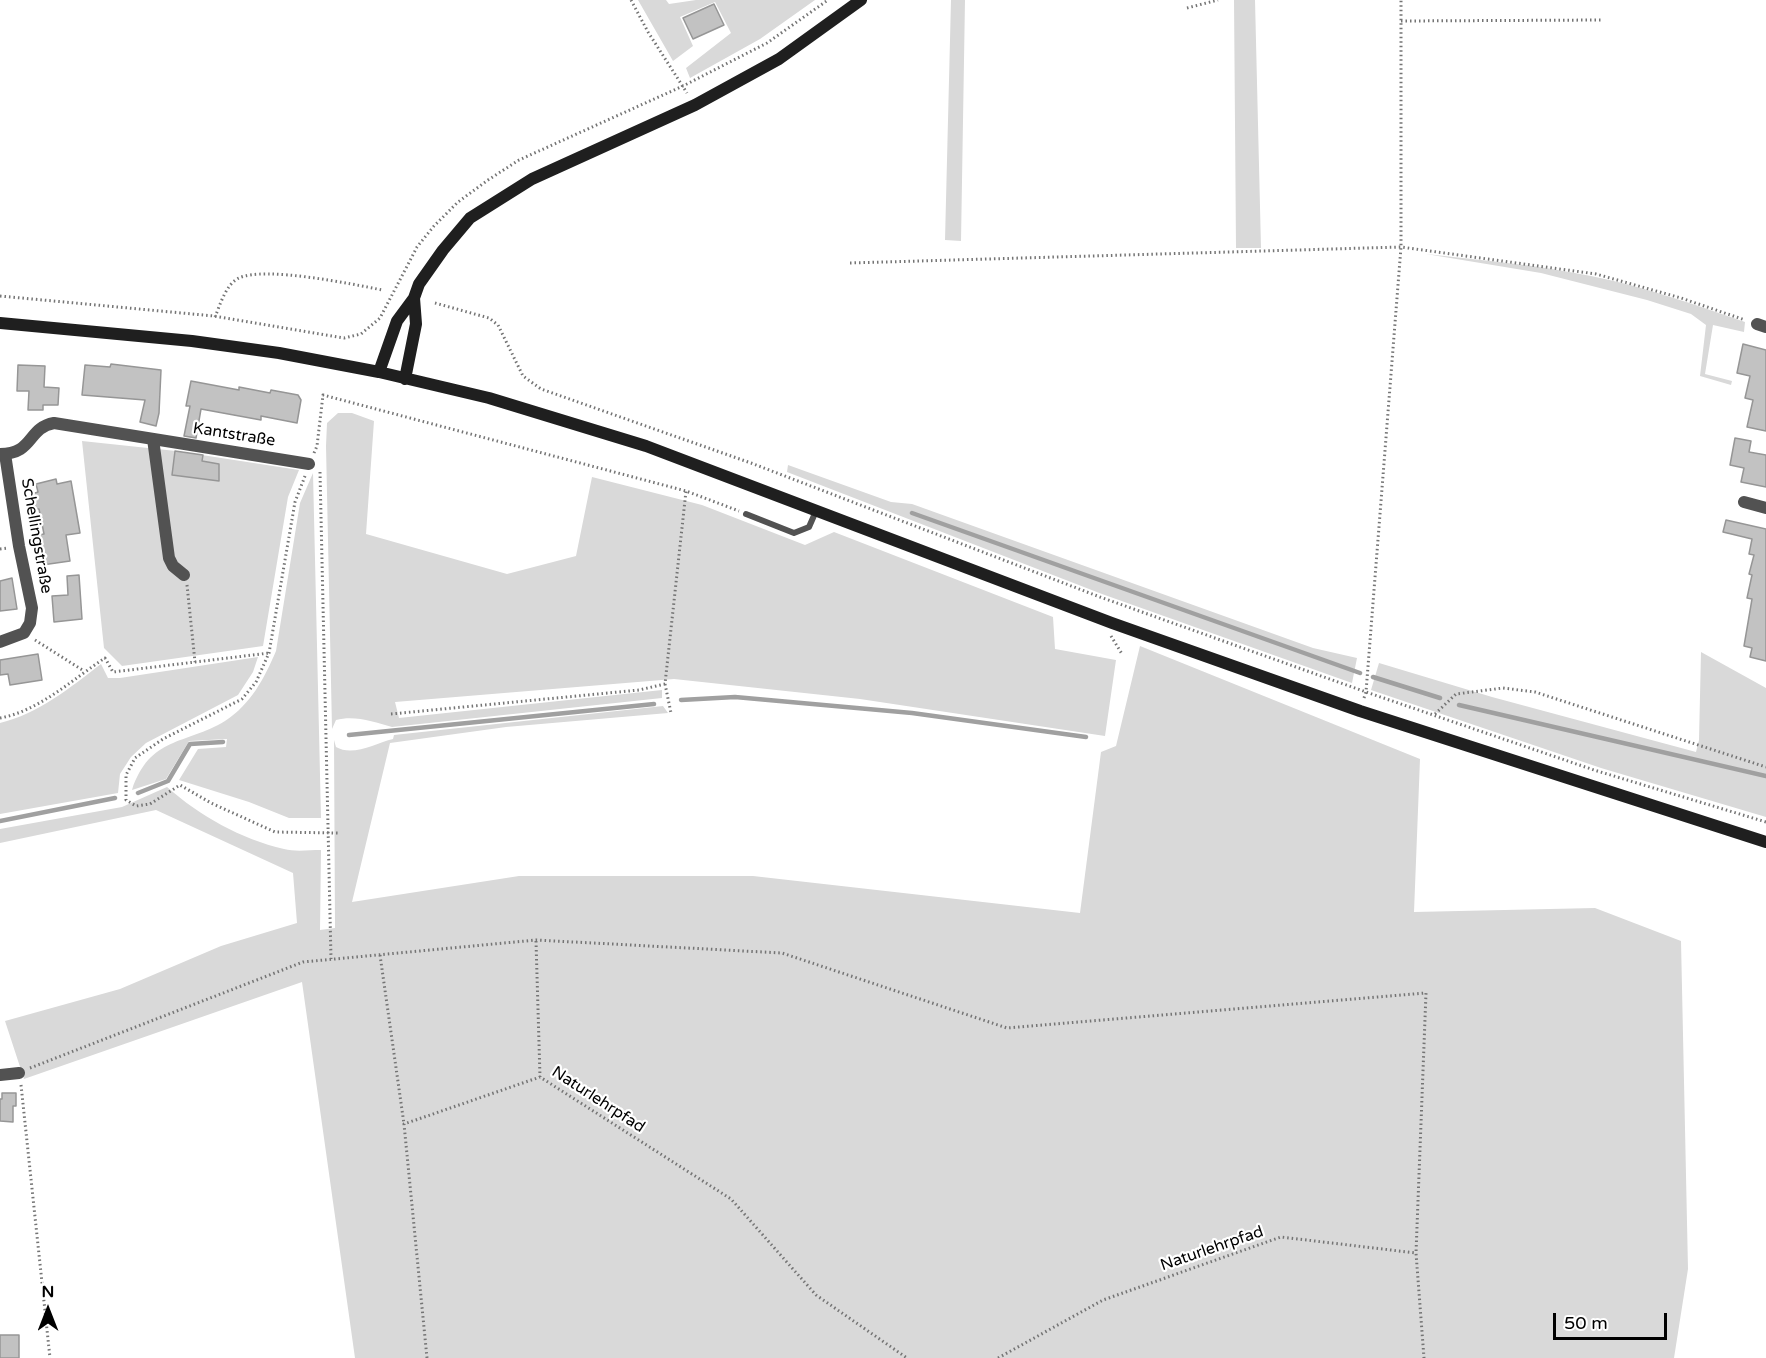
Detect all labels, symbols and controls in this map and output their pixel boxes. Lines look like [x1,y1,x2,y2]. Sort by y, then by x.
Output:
street label: Kantstraße [192,419,276,451]
street label: Schellingstraße [16,477,56,595]
street label: Naturlehrpfad [548,1063,648,1137]
street label: Naturlehrpfad [1158,1222,1266,1276]
north arrow [18,1280,78,1340]
text: N [42,1282,54,1302]
scale bar [1556,1301,1670,1339]
text: 50 m [1564,1312,1608,1334]

